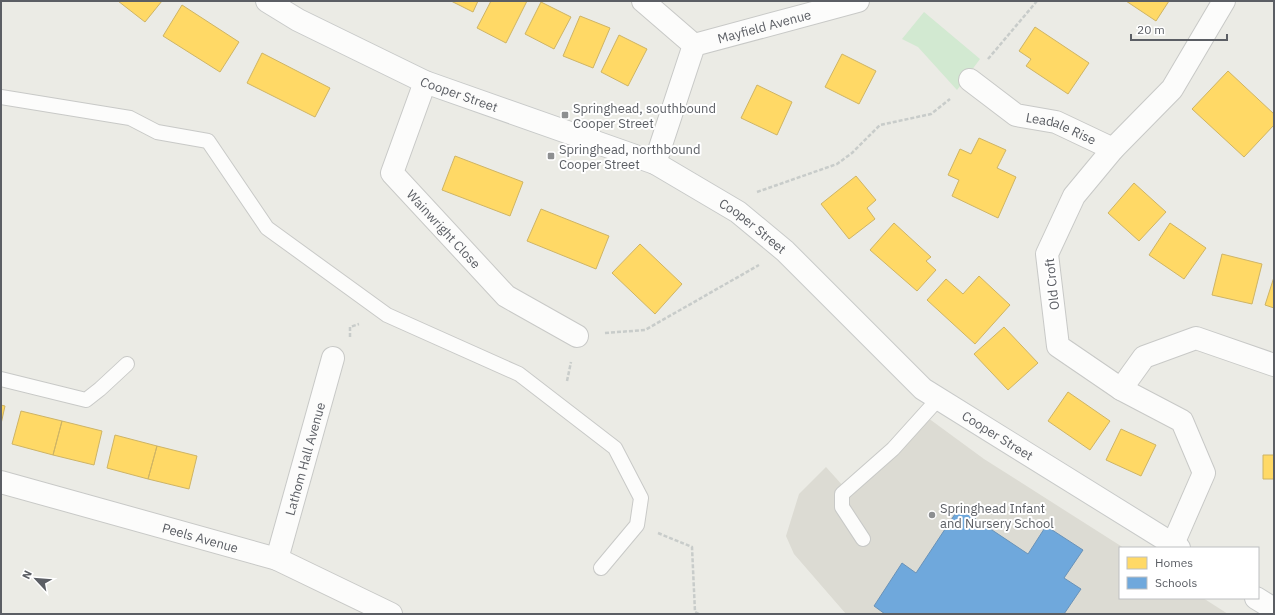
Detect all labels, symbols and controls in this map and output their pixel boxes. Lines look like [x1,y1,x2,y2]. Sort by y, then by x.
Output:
street label: Mayfield Avenue [716,5,813,47]
scale bar [1131,16,1227,42]
text: 20 m [1137,22,1165,37]
street label: Cooper Street [418,73,500,116]
place label: Springhead, southbound Cooper Street [573,100,716,132]
street label: Leadale Rise [1025,108,1099,148]
marker: Springhead, southbound Cooper Street [560,110,570,120]
place label: Springhead, northbound Cooper Street [559,141,701,173]
marker: Springhead, northbound Cooper Street [546,151,556,161]
street label: Wainwright Close [403,186,484,272]
street label: Cooper Street [716,194,790,257]
street label: Old Croft [1041,257,1063,311]
street label: Lathom Hall Avenue [281,400,329,517]
street label: Cooper Street [959,407,1036,464]
place label: Springhead Infant and Nursery School [940,500,1054,532]
marker: Springhead Infant and Nursery School [927,510,937,520]
street label: Peels Avenue [160,519,240,556]
legend [1119,547,1259,599]
text: Homes [1155,555,1193,570]
north arrow [16,559,56,599]
text: N [19,568,35,581]
text: Schools [1155,575,1198,590]

